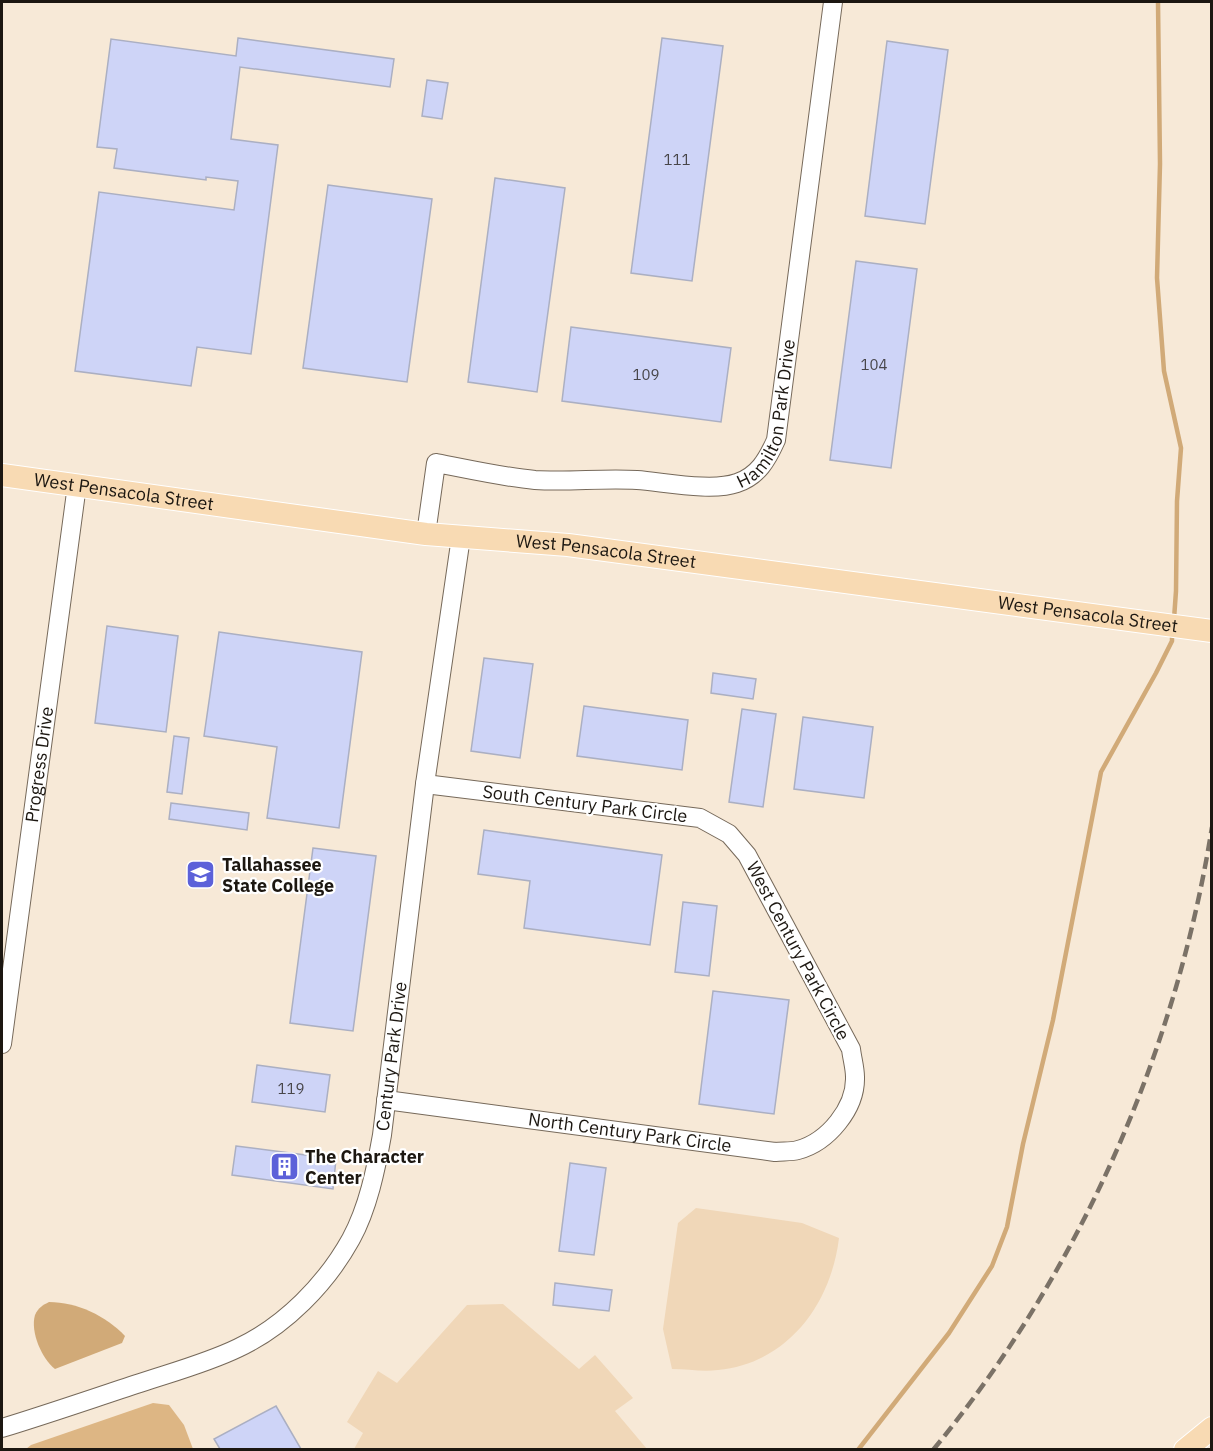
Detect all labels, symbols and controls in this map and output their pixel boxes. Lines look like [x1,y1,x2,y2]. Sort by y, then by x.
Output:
house number: 111 [663,150,691,169]
street label: Hamilton Park Drive [733,338,800,493]
house number: 104 [860,355,888,374]
house number: 109 [632,365,660,384]
street label: West Pensacola Street [33,468,215,515]
street label: West Pensacola Street [515,529,698,573]
street label: West Pensacola Street [997,591,1179,637]
street label: Progress Drive [20,705,58,824]
street label: South Century Park Circle [481,780,689,827]
place label: Tallahassee State College [222,853,334,897]
street label: West Century Park Circle [741,857,855,1044]
school or university icon: Tallahassee State College [185,859,217,891]
street label: Century Park Drive [371,980,412,1132]
house number: 119 [277,1079,305,1098]
street label: North Century Park Circle [527,1107,733,1157]
place label: The Character Center [305,1145,424,1189]
building icon: The Character Center [268,1151,300,1183]

